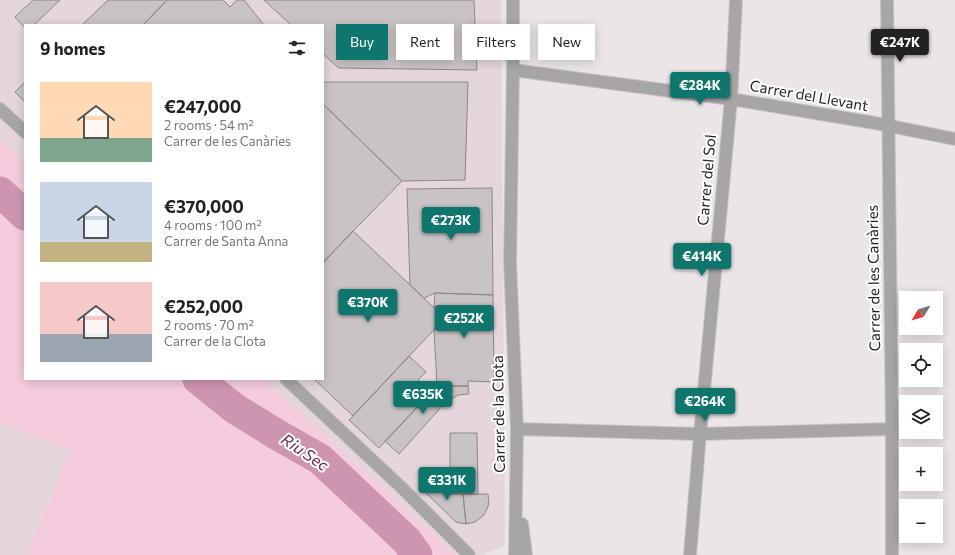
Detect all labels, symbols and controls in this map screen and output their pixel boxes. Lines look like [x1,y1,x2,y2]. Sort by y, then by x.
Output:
chip: Buy [336,24,388,60]
chip: Rent [396,24,454,60]
chip: Filters [462,24,530,60]
chip: New [538,24,595,60]
pin: €247K [872,29,928,63]
text: €247K [880,34,920,50]
icon: filters [286,37,308,59]
text: 9 homes [40,38,105,59]
pin: €284K [672,72,728,106]
street label: Carrer del Llevant [748,76,870,114]
text: €284K [679,77,721,93]
text: €247,000 [164,96,241,117]
icon: home [72,98,120,146]
text: 2 rooms · 54 m² [164,117,254,133]
text: Carrer de les Canàries [164,133,291,149]
street label: Carrer del Sol [693,134,719,226]
text: €370,000 [164,196,244,217]
icon: home [72,198,120,246]
street label: Carrer de les Canàries [863,204,883,351]
pin: €273K [423,207,479,241]
text: €273K [431,212,471,228]
text: 4 rooms · 100 m² [164,217,262,233]
text: Carrer de Santa Anna [164,233,288,249]
pin: €414K [674,243,730,277]
text: €414K [682,248,722,264]
pin: €370K [340,289,396,323]
north arrow [899,291,943,335]
map controls [899,291,943,543]
text: €370K [347,294,389,310]
text: €252,000 [164,296,243,317]
icon: home [72,298,120,346]
pin: €252K [436,305,492,339]
text: €252K [444,310,484,326]
text: 2 rooms · 70 m² [164,317,254,333]
text: Carrer de la Clota [164,333,266,349]
button: locate [899,343,943,387]
street label: Carrer de la Clota [488,355,508,473]
pin: €635K [395,381,451,415]
text: €635K [402,386,444,402]
pin: €264K [677,388,733,422]
text: €264K [684,393,726,409]
button: layers [899,395,943,439]
water label: Riu Sec [278,429,332,474]
button: + [899,447,943,491]
pin: €331K [419,467,475,501]
text: €331K [427,472,467,488]
button: − [899,499,943,543]

